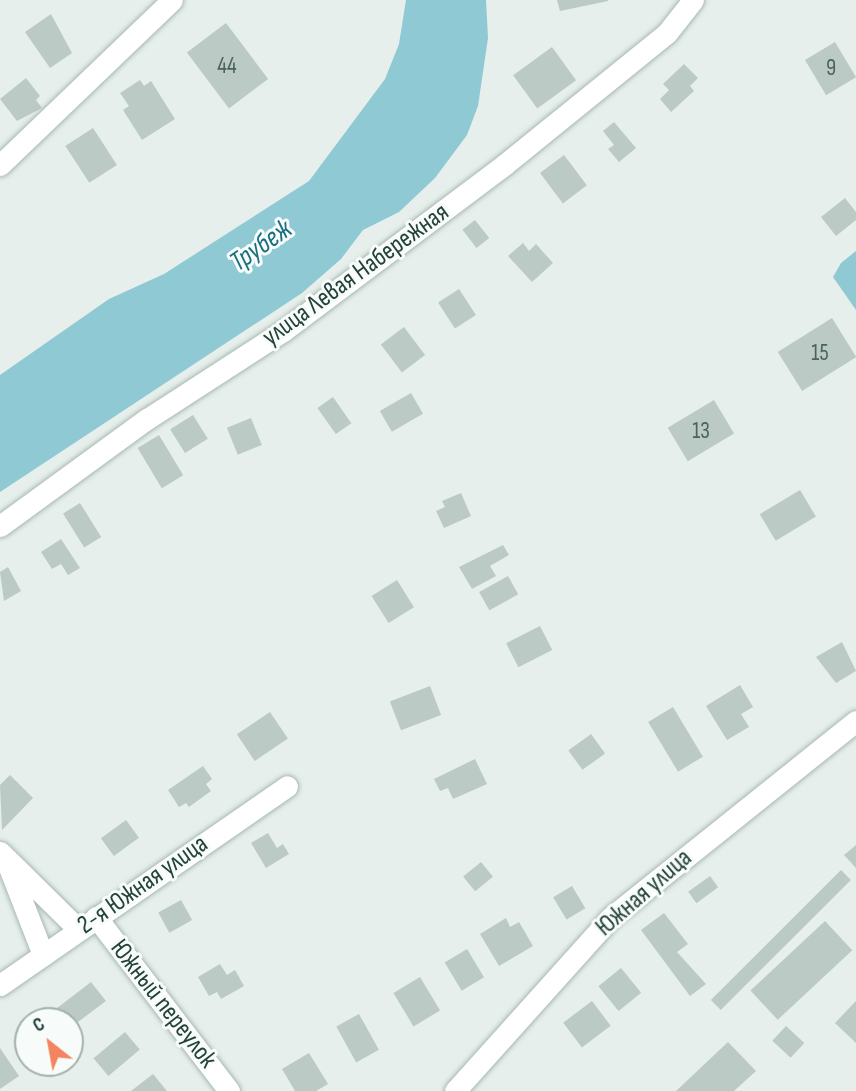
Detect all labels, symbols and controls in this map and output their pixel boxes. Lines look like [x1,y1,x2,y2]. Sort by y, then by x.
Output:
house number: 44 [217,52,237,80]
house number: 9 [826,54,836,82]
street label: улица Левая Набережная [257,197,455,353]
water label: Трубеж [224,213,298,279]
house number: 15 [811,339,829,367]
house number: 13 [692,417,710,445]
street label: 2-я Южная улица [72,829,214,941]
street label: Южная улица [590,843,698,943]
street label: Южный переулок [103,934,223,1074]
north arrow [14,1007,84,1077]
text: С [29,1013,49,1038]

